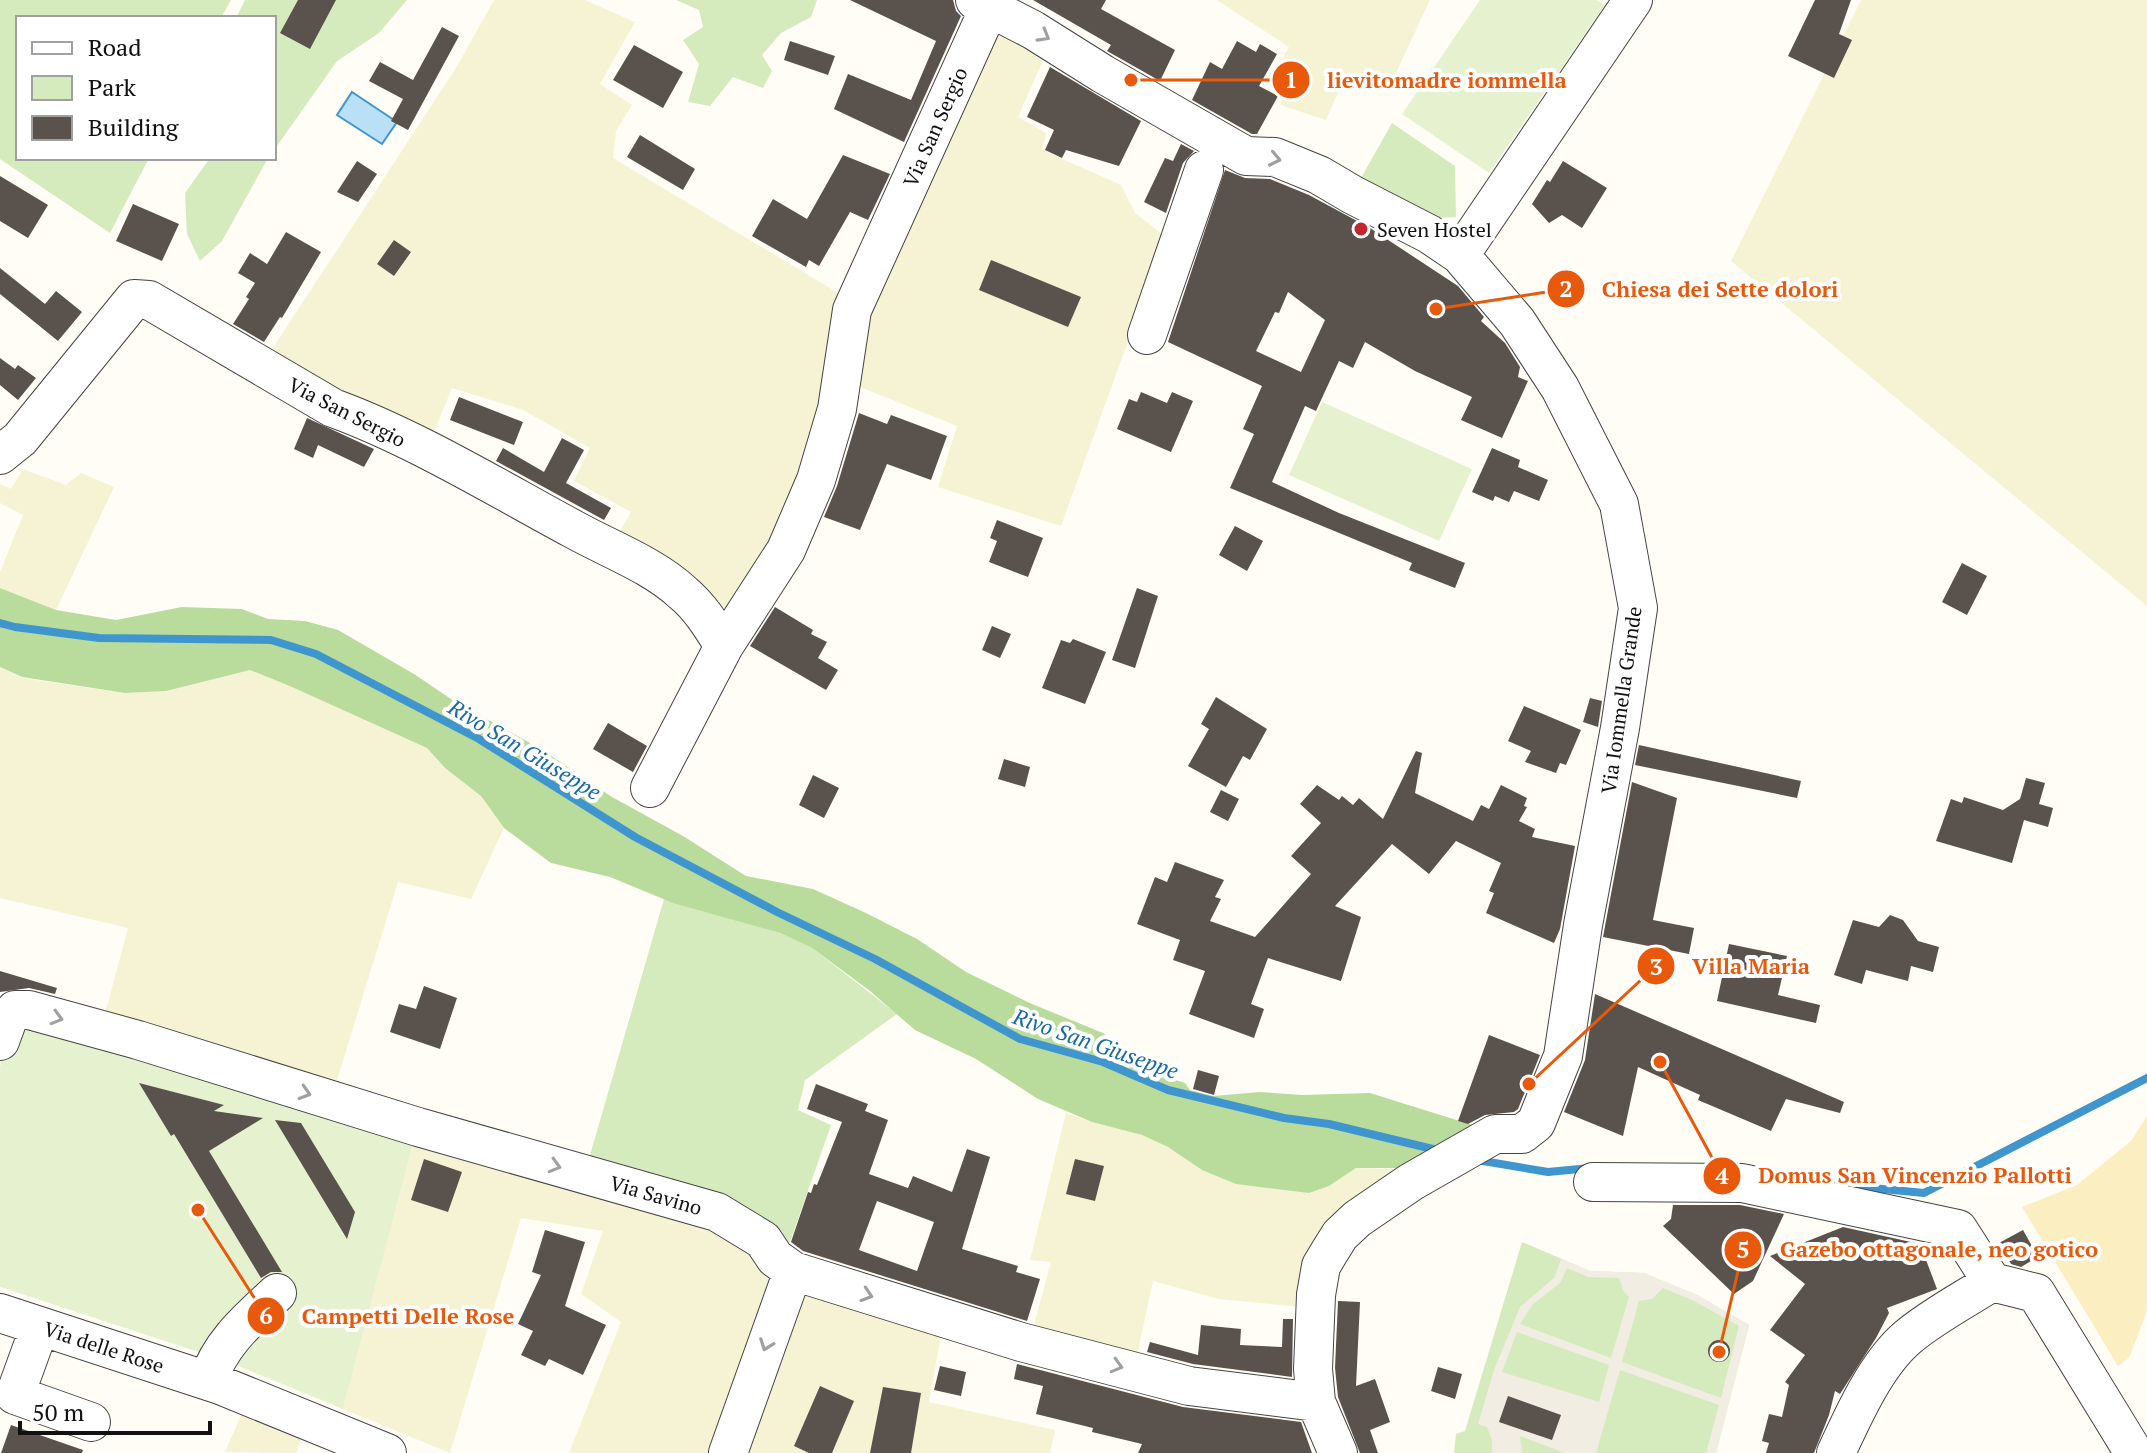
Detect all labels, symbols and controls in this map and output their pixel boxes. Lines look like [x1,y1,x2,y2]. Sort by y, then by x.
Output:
legend [16,16,276,160]
one-way arrow [1035,27,1050,42]
text: Road [88,31,142,63]
callout: lievitomadre iommella [1271,57,1583,103]
street label: Via San Sergio [897,63,973,191]
text: 1 [1284,63,1298,95]
text: lievitomadre iommella [1327,65,1567,94]
text: Park [88,71,137,103]
text: Building [88,111,179,143]
one-way arrow [1268,150,1281,167]
place label: Seven Hostel [1377,216,1492,243]
marker: Seven Hostel [1352,220,1370,238]
callout: Chiesa dei Sette dolori [1546,266,1854,312]
text: 2 [1559,272,1573,304]
text: Chiesa dei Sette dolori [1602,274,1838,303]
street label: Via San Sergio [284,371,410,453]
street label: Via Iommella Grande [1594,605,1648,795]
water label: Rivo San Giuseppe [443,692,607,806]
callout: Villa Maria [1636,943,1826,989]
text: 3 [1649,950,1663,982]
text: Villa Maria [1692,951,1810,980]
water label: Rivo San Giuseppe [1009,1001,1182,1085]
one-way arrow [49,1008,63,1025]
one-way arrow [298,1084,312,1100]
callout: Domus San Vincenzio Pallotti [1702,1153,2088,1199]
one-way arrow [547,1157,561,1173]
text: 4 [1715,1159,1729,1191]
text: Domus San Vincenzio Pallotti [1758,1160,2072,1189]
street label: Via Savino [607,1169,705,1221]
callout: Gazebo ottagonale, neo gotico [1723,1227,2114,1273]
text: 5 [1736,1233,1750,1265]
text: Gazebo ottagonale, neo gotico [1780,1234,2098,1263]
one-way arrow [860,1286,873,1302]
callout: Campetti Delle Rose [246,1293,530,1339]
text: 6 [259,1299,273,1331]
text: Campetti Delle Rose [302,1301,515,1330]
street label: Via delle Rose [40,1315,168,1379]
one-way arrow [760,1337,776,1351]
one-way arrow [1109,1357,1123,1374]
scale bar [20,1385,210,1435]
text: 50 m [32,1396,84,1428]

